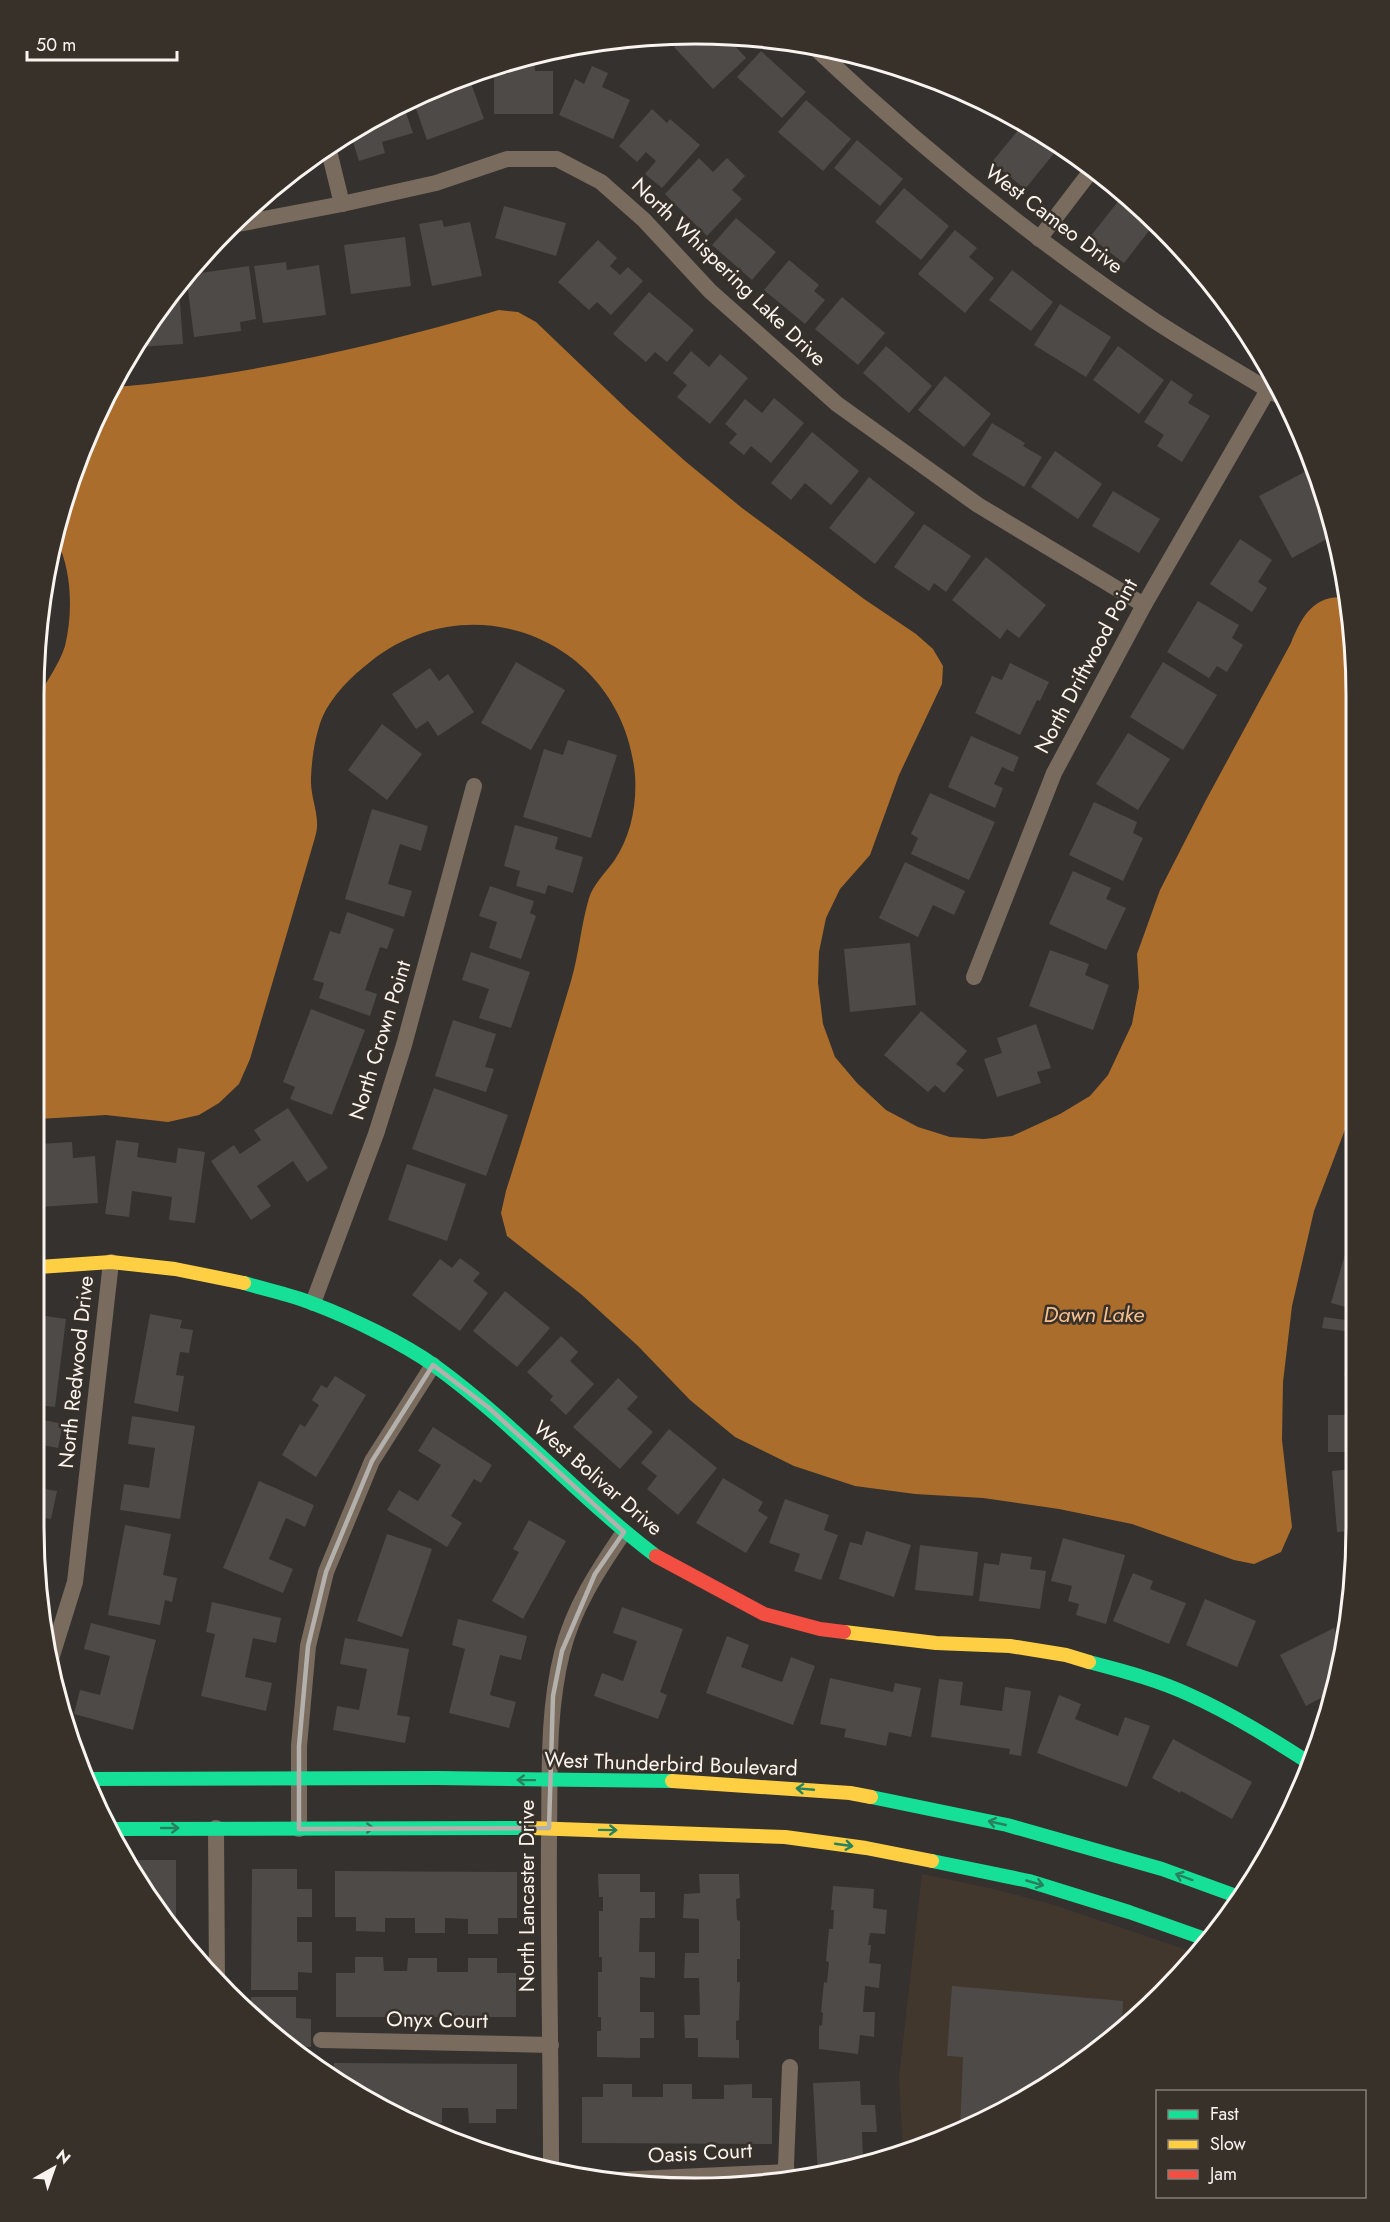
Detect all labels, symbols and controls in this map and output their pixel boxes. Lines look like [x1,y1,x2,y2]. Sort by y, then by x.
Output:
scale bar [27,24,177,62]
text: 50 m [36,32,76,58]
street label: West Cameo Drive [979,157,1129,281]
street label: North Whispering Lake Drive [625,171,833,373]
street label: North Driftwood Point [1027,573,1145,759]
street label: North Crown Point [342,957,418,1123]
street label: North Redwood Drive [51,1274,101,1470]
water label: Dawn Lake [1044,1298,1144,1330]
street label: West Bolivar Drive [527,1413,669,1543]
street label: West Thunderbird Boulevard [544,1745,798,1783]
one-way arrow [517,1774,537,1786]
one-way arrow [796,1783,816,1794]
street label: North Lancaster Drive [512,1800,542,1992]
one-way arrow [988,1817,1007,1828]
one-way arrow [160,1822,180,1834]
one-way arrow [355,1822,375,1834]
one-way arrow [597,1824,617,1836]
one-way arrow [834,1839,854,1850]
one-way arrow [1175,1871,1194,1882]
one-way arrow [1025,1878,1044,1889]
street label: Onyx Court [386,2004,488,2036]
legend [1156,2090,1366,2198]
text: Fast [1210,2101,1239,2127]
text: Slow [1210,2131,1247,2157]
street label: Oasis Court [647,2135,753,2171]
north arrow [24,2138,84,2198]
text: N [51,2144,76,2170]
text: Jam [1208,2161,1237,2187]

